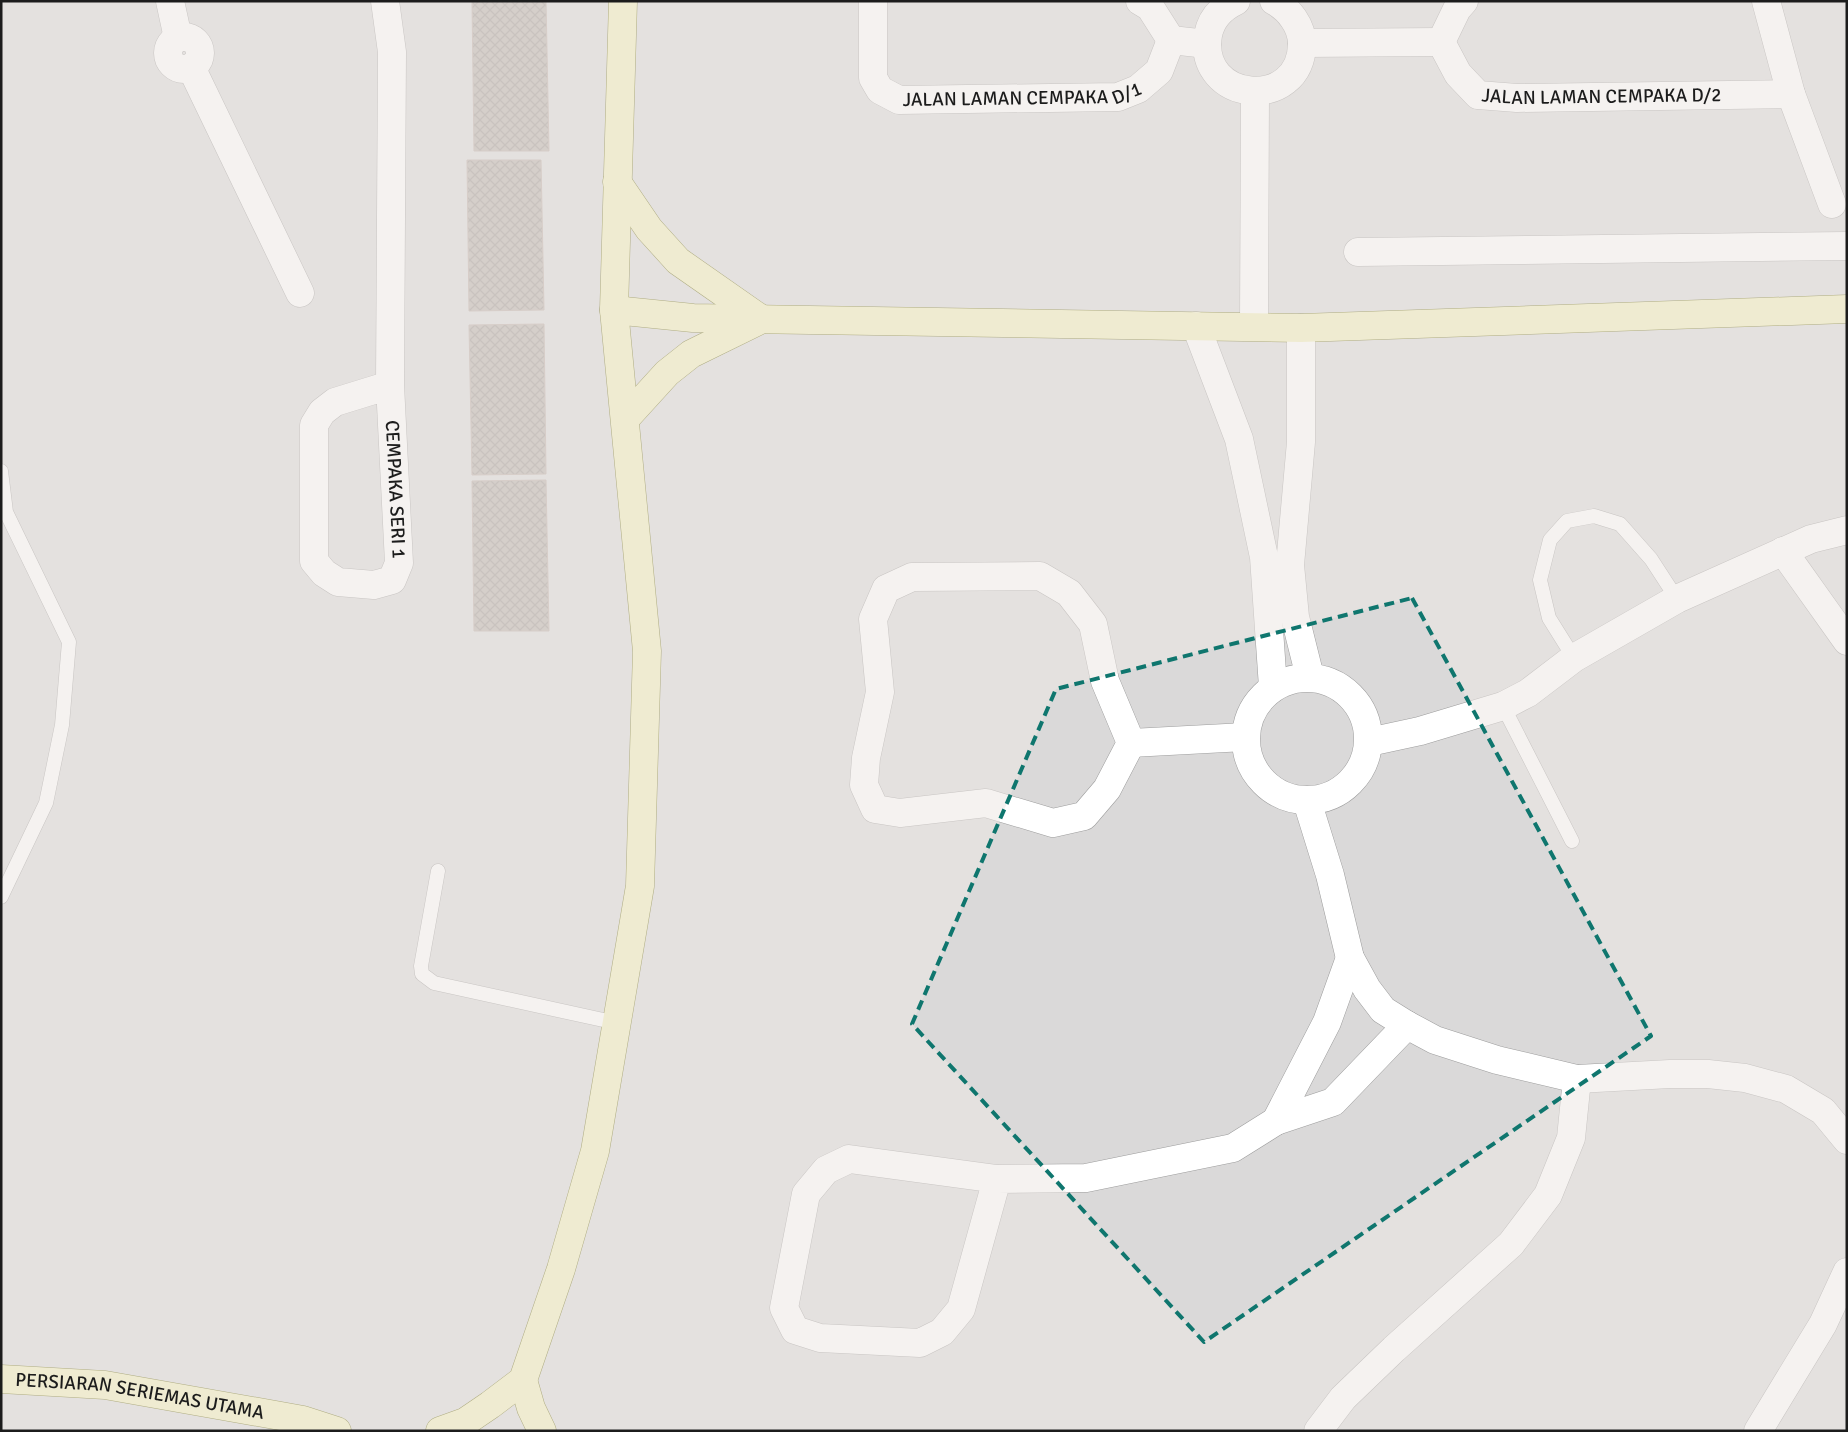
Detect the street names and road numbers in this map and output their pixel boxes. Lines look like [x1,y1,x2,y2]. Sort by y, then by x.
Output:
street label: JALAN LAMAN CEMPAKA D/1 [903,77,1145,112]
street label: JALAN LAMAN CEMPAKA D/2 [1481,83,1722,110]
street label: CEMPAKA SERI 1 [380,419,411,559]
street label: PERSIARAN SERIEMAS UTAMA [15,1368,266,1425]

